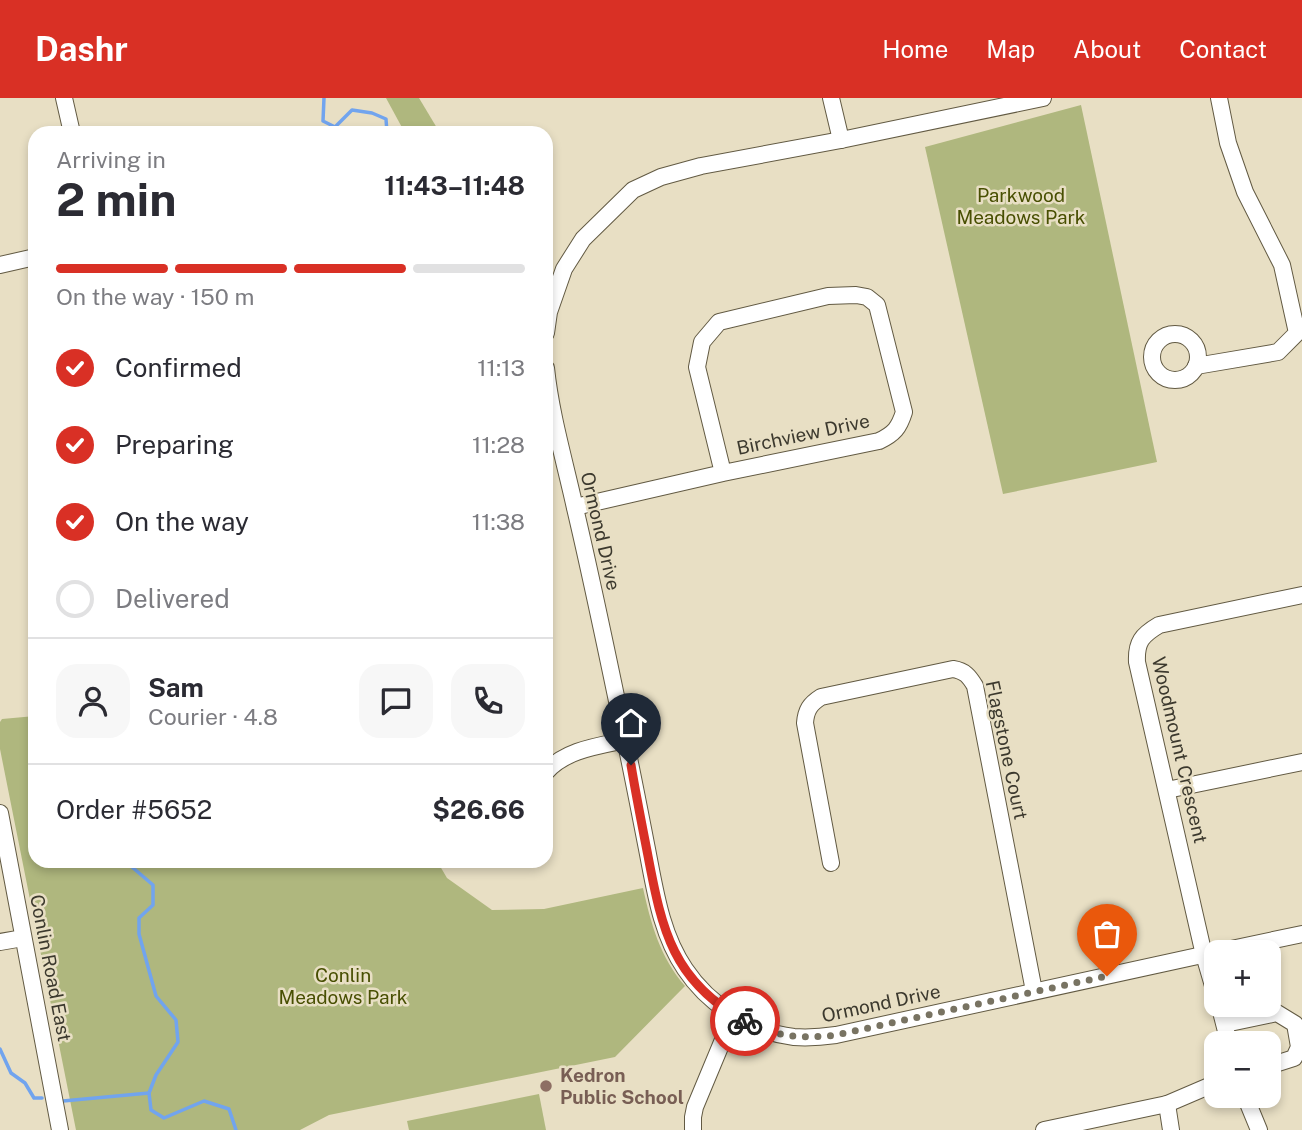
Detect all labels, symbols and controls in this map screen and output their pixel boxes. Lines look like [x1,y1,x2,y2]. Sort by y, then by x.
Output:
text: Dashr [35,30,128,68]
text: Home [882,35,948,63]
text: Map [986,35,1035,63]
text: About [1073,35,1141,63]
text: Contact [1179,35,1267,63]
text: Arriving in [56,146,166,173]
text: 11:43–11:48 [384,170,525,201]
text: 2 min [56,172,176,226]
park label: Parkwood Meadows Park [956,184,1086,228]
text: On the way · 150 m [56,283,254,310]
icon: check [56,349,94,387]
text: Confirmed [115,352,242,383]
text: 11:13 [477,354,525,381]
street label: Birchview Drive [734,409,872,459]
icon: check [56,426,94,464]
text: Preparing [115,429,234,460]
text: 11:28 [472,431,525,458]
street label: Ormond Drive [577,470,625,592]
icon: check [56,503,94,541]
text: On the way [115,506,249,537]
text: 11:38 [472,508,525,535]
text: Delivered [115,583,230,614]
street label: Woodmount Crescent [1148,655,1212,845]
button: person [56,664,130,738]
button: chat [359,664,433,738]
button: phone [451,664,525,738]
text: Sam [148,672,204,703]
street label: Flagstone Court [981,678,1033,822]
pin [601,693,661,765]
text: Courier · 4.8 [148,703,278,730]
icon: home [612,704,650,742]
text: Order #5652 [56,794,212,825]
text: $26.66 [432,794,525,825]
street label: Conlin Road East [26,893,76,1043]
pin [1077,904,1137,976]
icon: bag [1088,915,1126,953]
map controls [1204,940,1281,1108]
button: + [1204,940,1281,1017]
park label: Conlin Meadows Park [278,964,408,1008]
street label: Ormond Drive [820,980,942,1026]
courier [710,986,780,1056]
icon: bike [726,1002,764,1040]
button: − [1204,1031,1281,1108]
place label: Kedron Public School [560,1064,684,1108]
marker: Kedron Public School [538,1078,554,1094]

